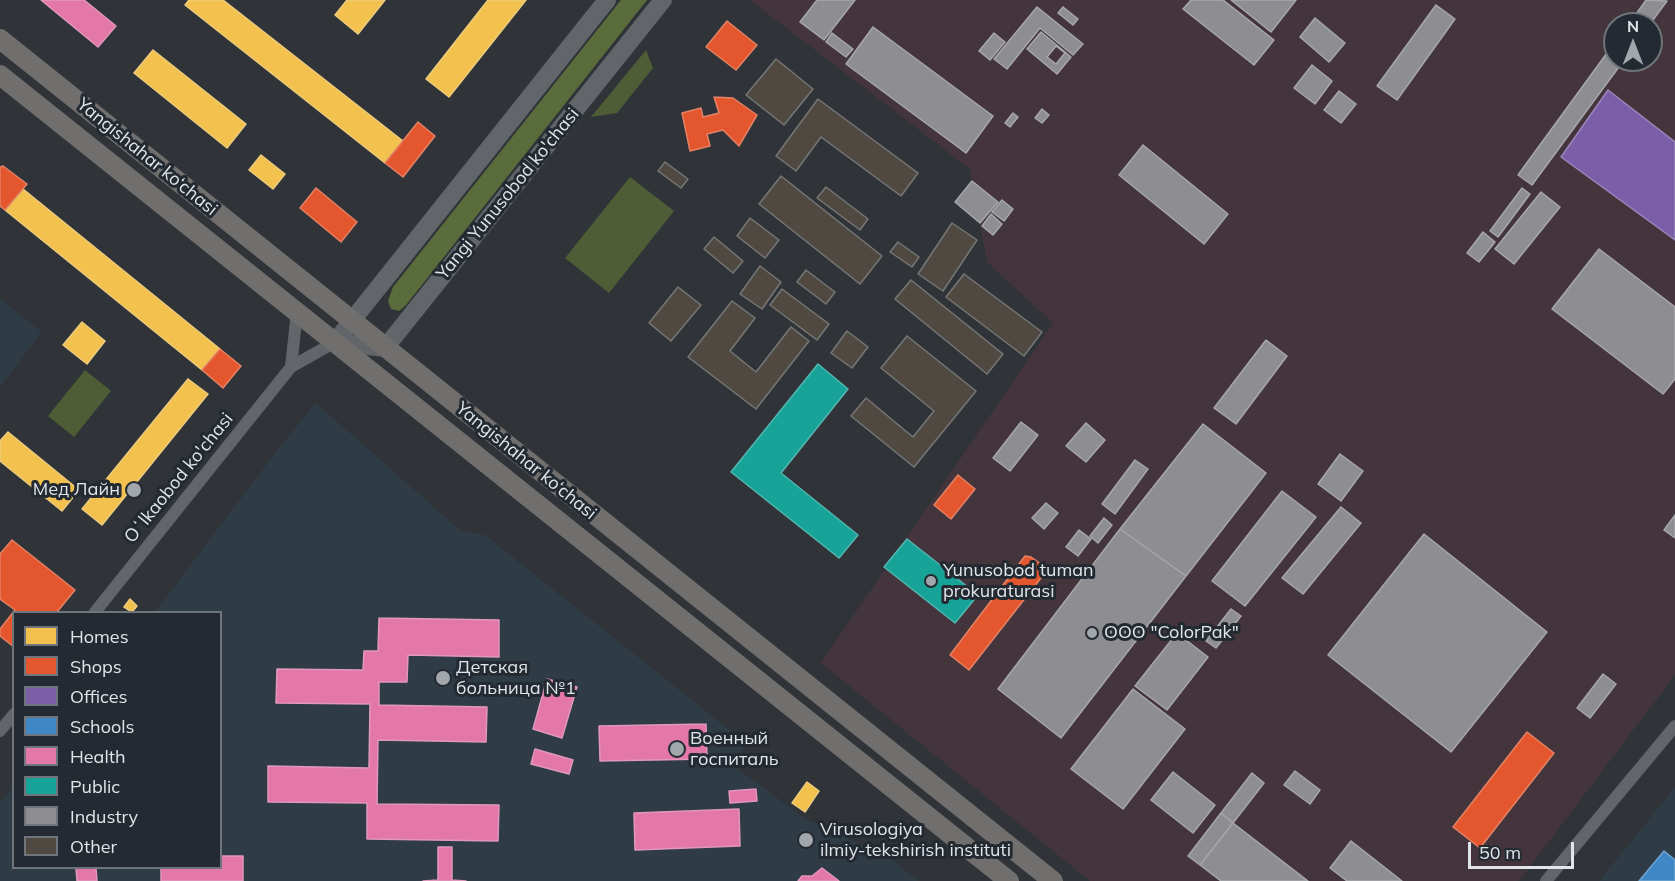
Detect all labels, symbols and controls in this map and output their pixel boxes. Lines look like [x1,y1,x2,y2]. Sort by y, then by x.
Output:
north arrow [1603,12,1663,72]
text: N [1627,16,1639,36]
street label: Yangishahar ko‘chasi [72,94,222,220]
street label: Yangi Yunusobod ko'chasi [432,104,584,284]
street label: Yangishahar ko‘chasi [451,398,601,524]
street label: Oʻlkaobod ko'chasi [120,409,238,547]
place label: Мед Лайн [33,479,120,501]
marker: Мед Лайн [125,481,143,499]
place label: Yunusobod tuman prokuraturasi [943,560,1094,602]
marker: Yunusobod tuman prokuraturasi [924,574,938,588]
legend [12,611,222,869]
place label: OOO "ColorPak" [1104,622,1239,644]
text: Homes [70,625,129,648]
marker: OOO "ColorPak" [1085,626,1099,640]
text: Shops [70,655,122,678]
place label: Детская больница №1 [456,657,576,700]
marker: Детская больница №1 [434,669,452,687]
text: Offices [70,685,127,708]
text: Schools [70,715,134,738]
place label: Военный госпиталь [690,728,779,771]
marker: Военный госпиталь [668,740,686,758]
text: Health [70,745,126,768]
text: Public [70,775,120,798]
text: Industry [70,805,138,828]
place label: Virusologiya ilmiy-tekshirish instituti [820,819,1011,862]
scale bar [1471,830,1578,868]
marker: Virusologiya ilmiy-tekshirish instituti [797,831,815,849]
text: Other [70,835,117,858]
text: 50 m [1479,841,1521,864]

